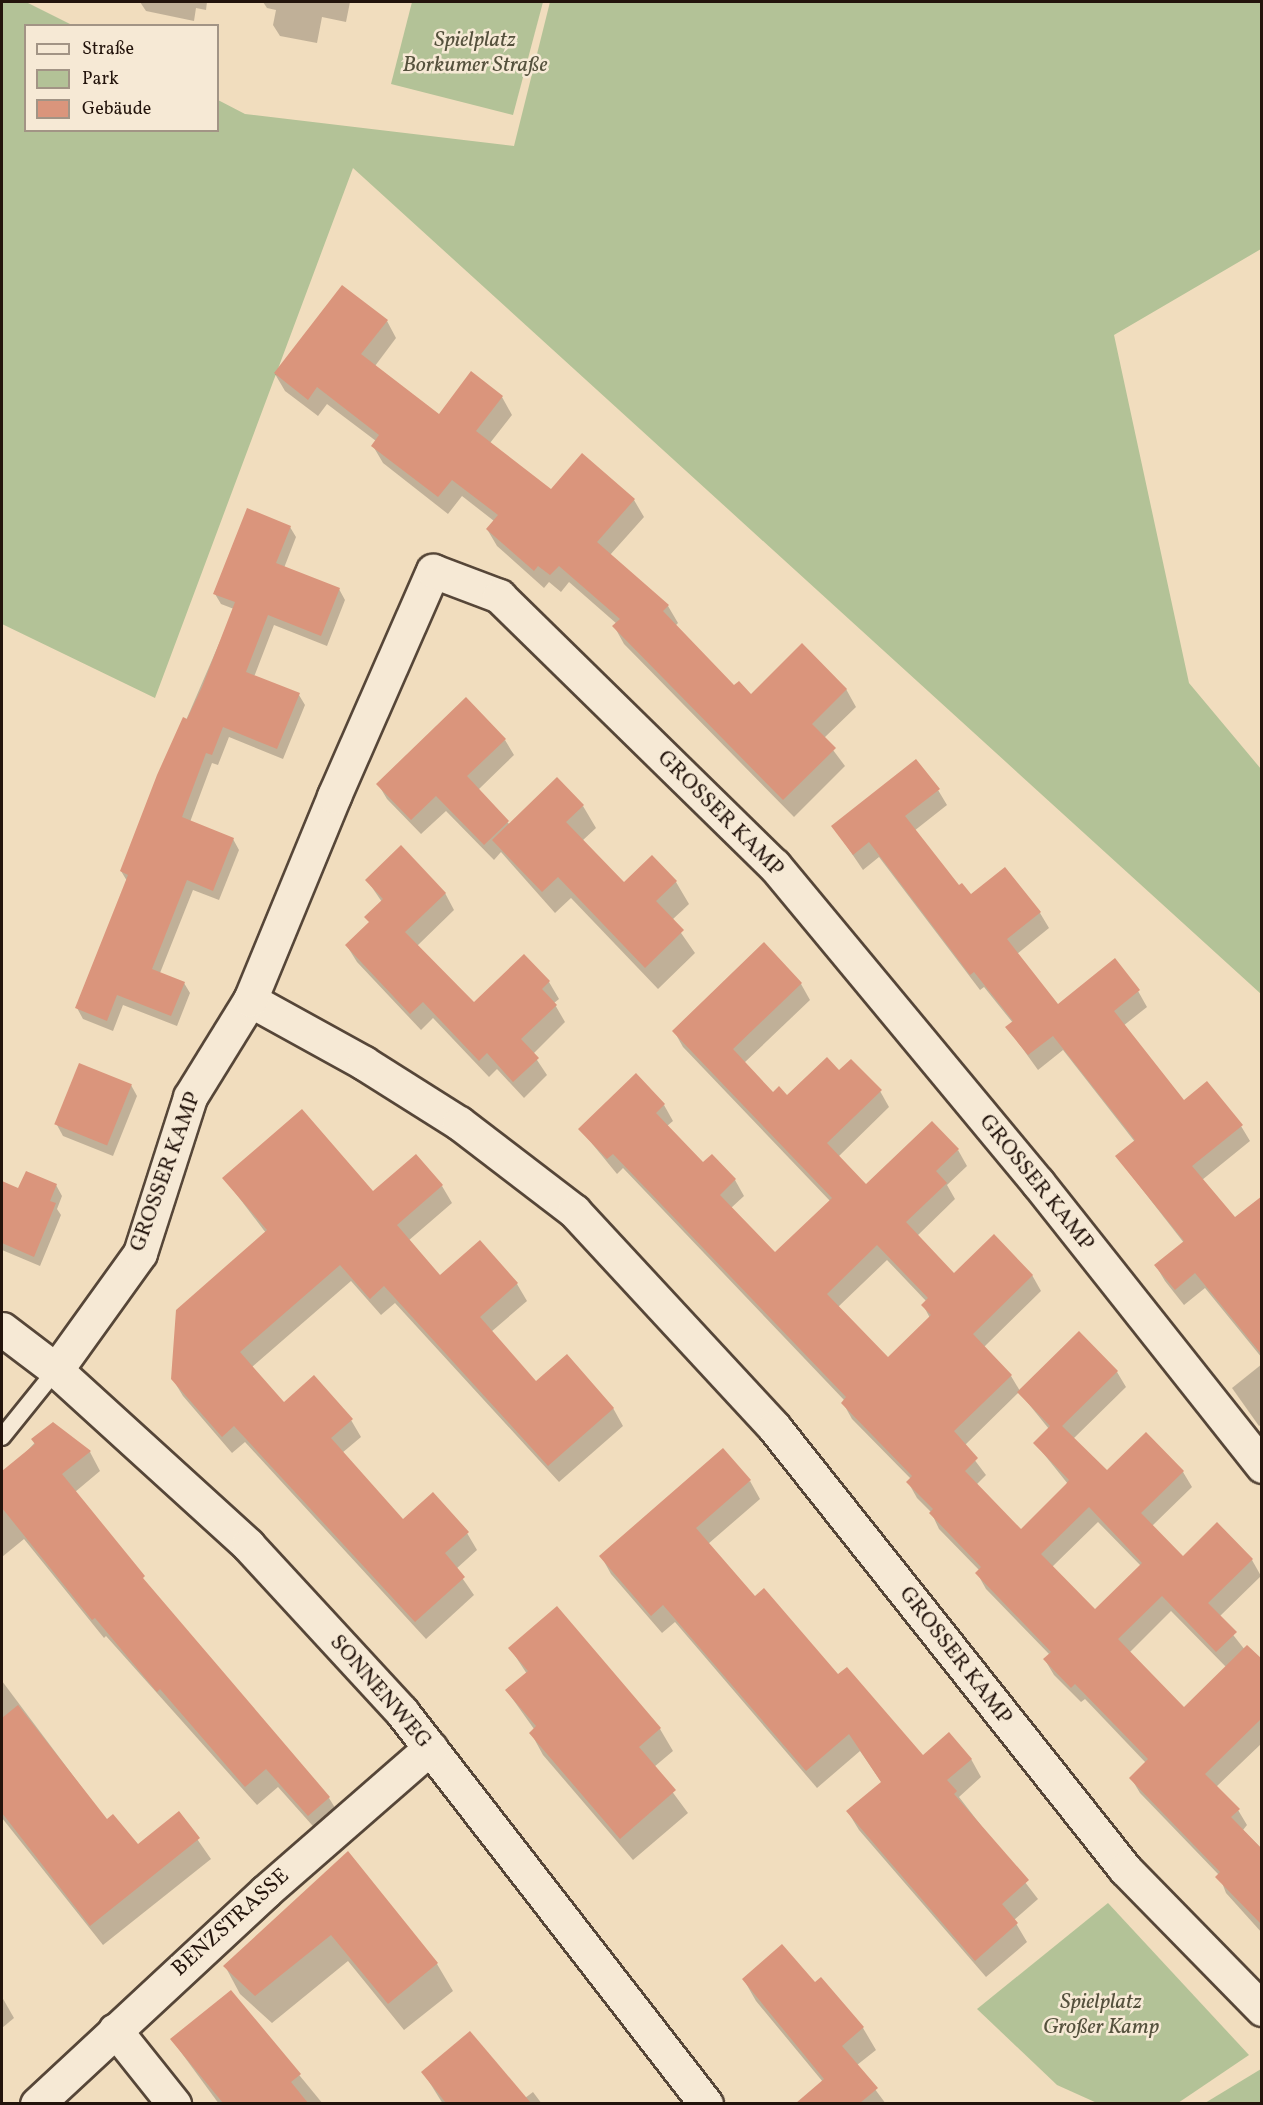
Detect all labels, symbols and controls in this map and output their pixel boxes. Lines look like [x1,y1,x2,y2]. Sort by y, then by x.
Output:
legend [24,24,219,132]
park label: Spielplatz Borkumer Straße [403,27,547,78]
text: Straße [82,37,134,62]
text: Park [82,67,119,92]
text: Gebäude [82,97,151,122]
street label: GROSSER KAMP [651,745,789,883]
street label: GROSSER KAMP [125,1089,207,1255]
street label: GROSSER KAMP [973,1109,1099,1257]
street label: GROSSER KAMP [893,1582,1017,1730]
street label: SONNENWEG [324,1630,436,1754]
street label: BENZSTRASSE [167,1863,295,1983]
park label: Spielplatz Großer Kamp [1043,1989,1159,2041]

